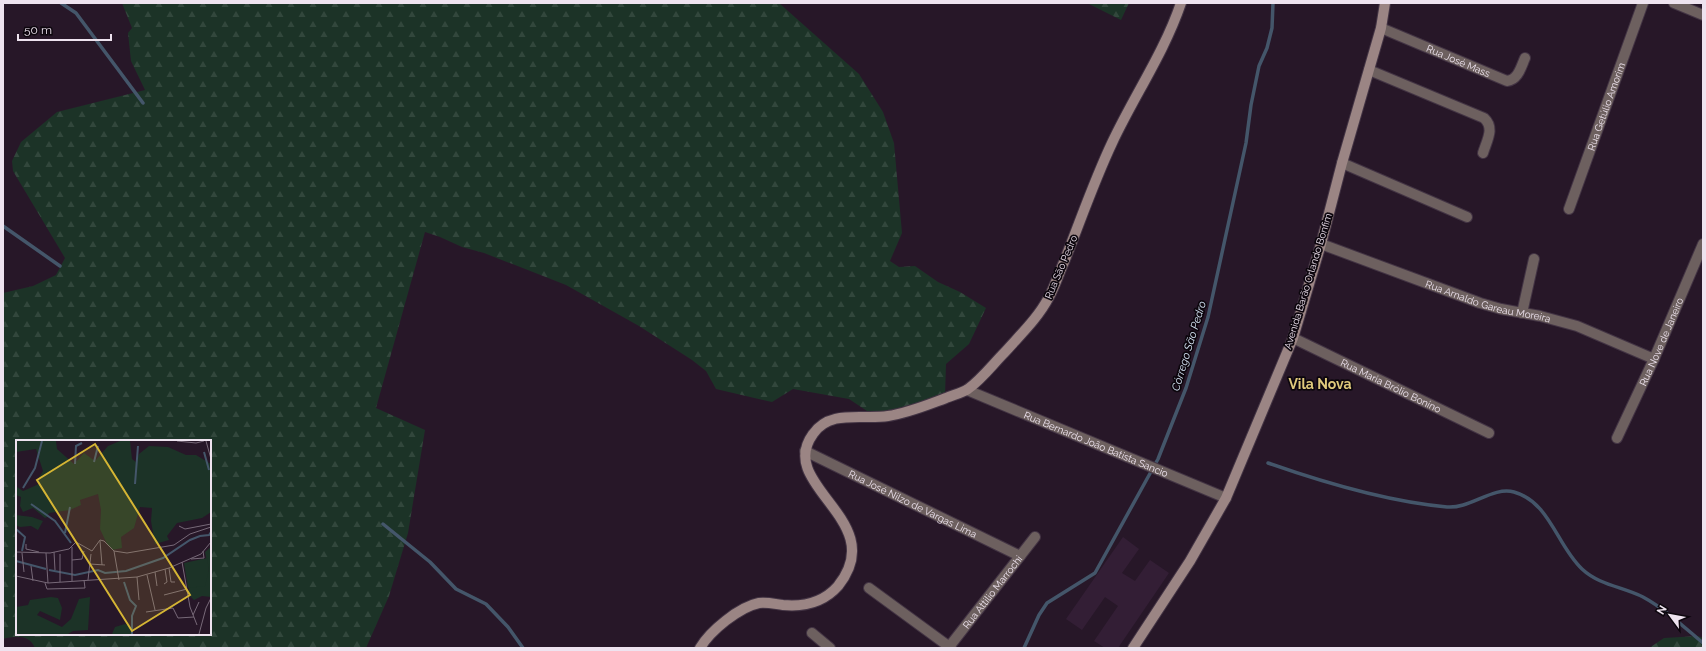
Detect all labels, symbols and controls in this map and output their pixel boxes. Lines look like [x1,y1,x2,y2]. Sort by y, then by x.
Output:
scale bar [18,16,111,42]
text: 50 m [24,23,52,37]
street label: Rua José Mass [1425,42,1492,79]
street label: Rua Getúlio Amorim [1585,61,1627,152]
street label: Avenida Barão Orlando Bonfim [1282,212,1334,350]
street label: Rua São Pedro [1043,234,1079,300]
street label: Rua Arnaldo Gareau Moreira [1424,278,1552,324]
street label: Rua Nove de Janeiro [1637,296,1685,387]
water label: Córrego São Pedro [1169,299,1209,393]
street label: Rua Maria Brólio Bonino [1339,357,1443,415]
district label: Vila Nova [1288,376,1352,392]
street label: Rua Bernardo João Batista Sancio [1022,409,1170,479]
inset map [16,440,211,635]
street label: Rua José Nilzo de Vargas Lima [847,468,979,540]
street label: Rua Attilio Marrochi [960,553,1024,631]
north arrow [1650,595,1690,635]
text: N [1654,603,1670,617]

